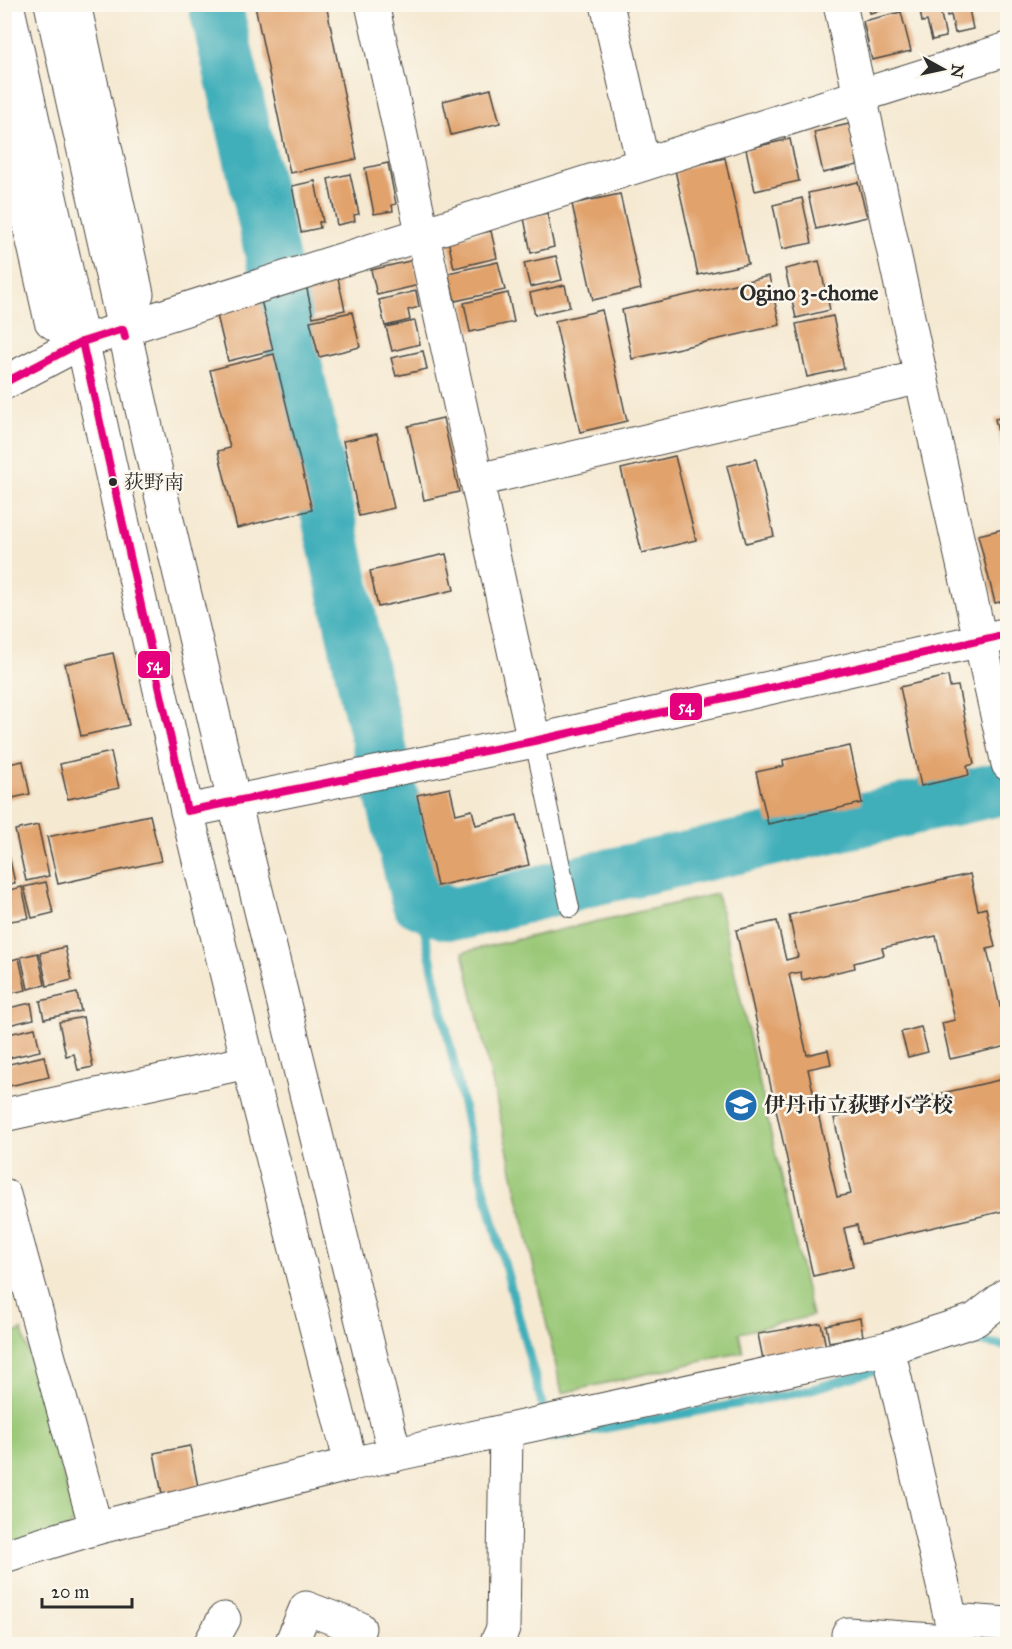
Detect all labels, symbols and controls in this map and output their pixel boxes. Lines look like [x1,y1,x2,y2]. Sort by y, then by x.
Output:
north arrow [913,39,973,99]
text: N [947,63,968,79]
district label: Ogino 3-chome [740,279,878,306]
place label: 荻野南 [124,470,184,494]
marker: 荻野南 [107,476,119,488]
line badge: 54 [137,650,171,679]
text: 54 [146,655,163,675]
line badge: 54 [669,692,703,721]
text: 54 [678,697,695,717]
school or university icon: 伊丹市立荻野小学校 [723,1087,759,1123]
place label: 伊丹市立荻野小学校 [764,1092,953,1118]
scale bar [42,1571,132,1609]
text: 20 m [51,1581,89,1603]

